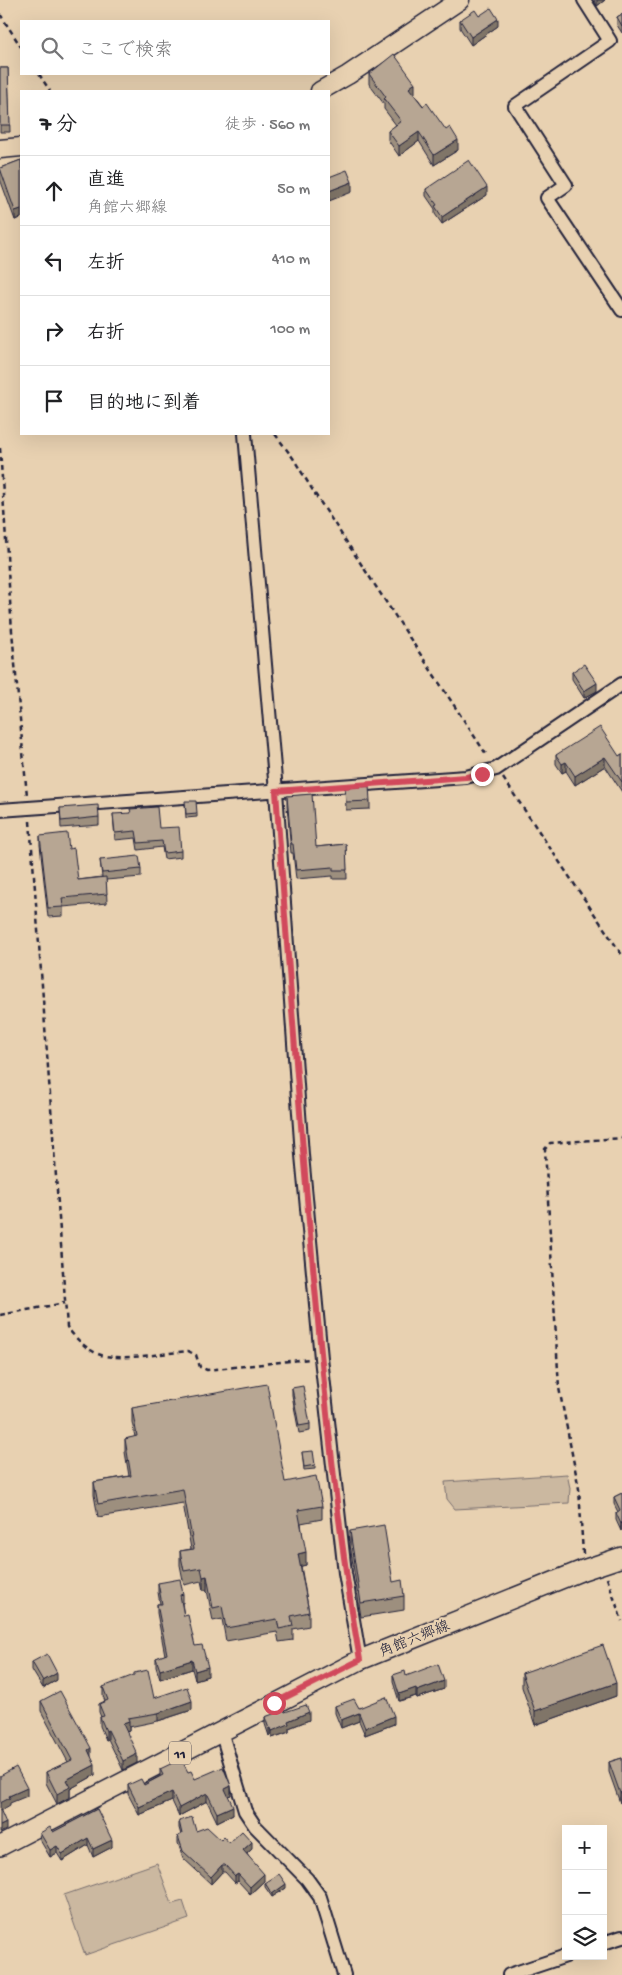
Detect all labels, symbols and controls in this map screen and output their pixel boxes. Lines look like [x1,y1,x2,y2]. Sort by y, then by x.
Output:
search box [20,20,330,75]
icon: search [38,34,66,62]
text: ここで検索 [78,40,173,63]
text: 7 分 [40,114,77,139]
text: 徒歩 · 560 m [225,117,310,136]
text: 直進 [87,170,125,193]
icon: ahead [40,177,68,205]
text: 50 m [277,181,310,200]
text: 角館六郷線 [87,200,167,219]
icon: left [40,247,68,275]
text: 410 m [272,251,310,270]
text: 左折 [87,253,125,276]
icon: right [40,317,68,345]
text: 100 m [270,321,310,340]
text: 右折 [87,323,125,346]
icon: arrive [40,387,68,415]
text: 目的地に到着 [87,393,201,416]
route end [471,763,494,786]
street label: 角館六郷線 [376,1617,453,1662]
route start [263,1692,286,1715]
road number: 11 [169,1742,191,1765]
map controls [562,1825,607,1960]
button: + [562,1825,607,1870]
button: − [562,1870,607,1915]
button: layers [562,1915,607,1960]

